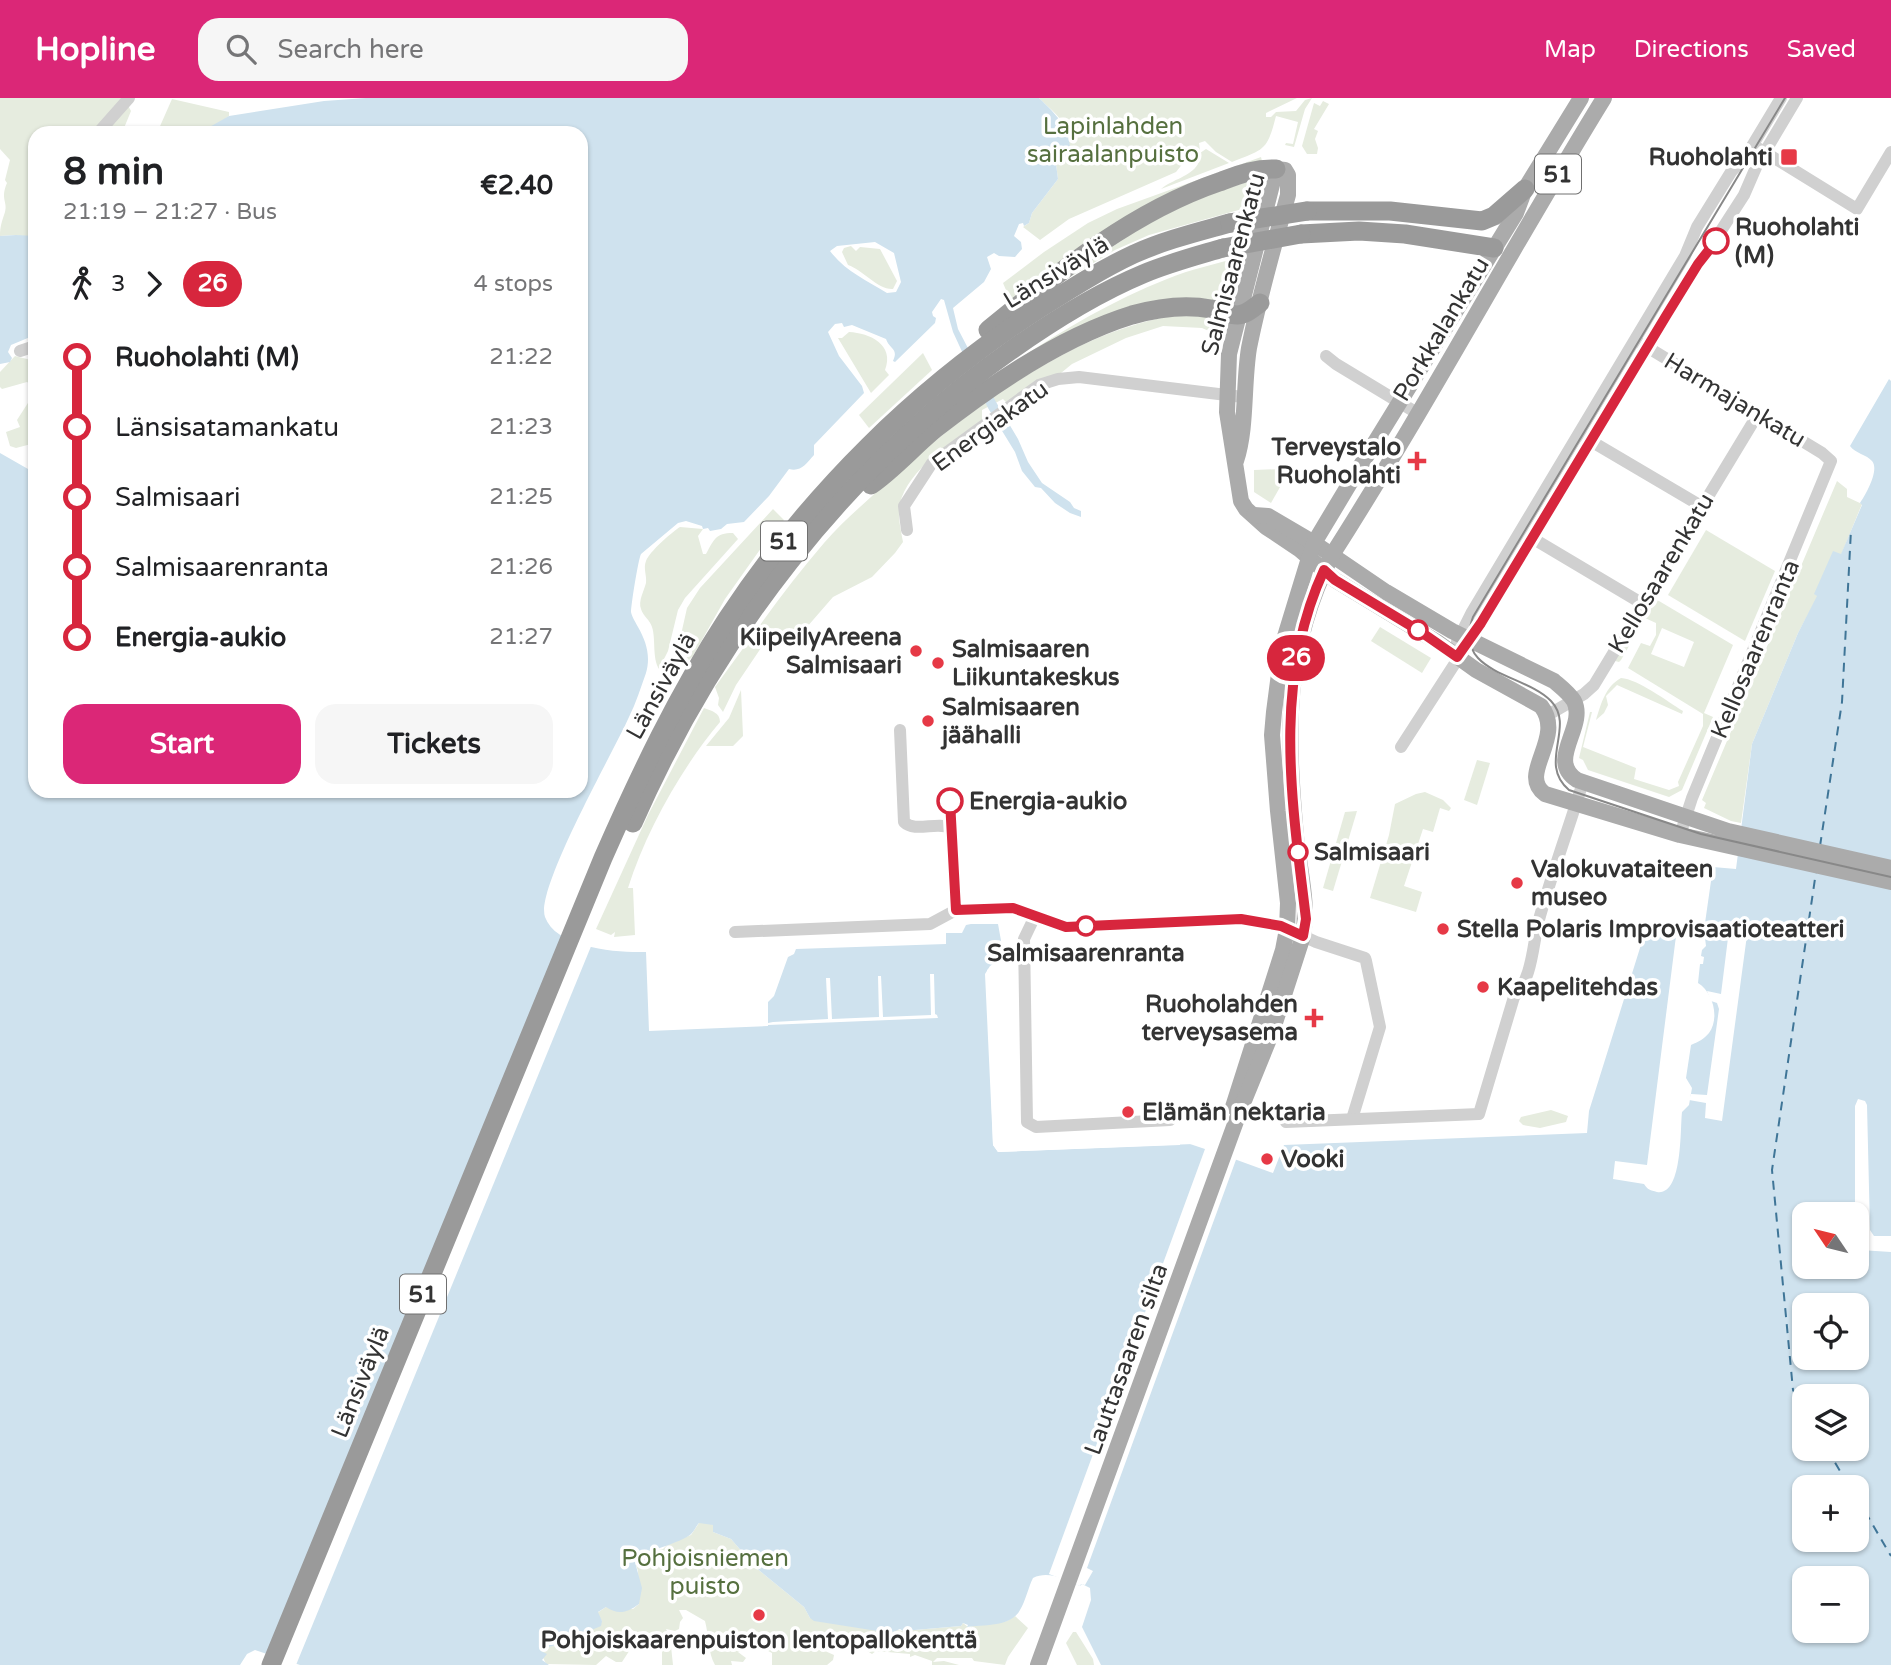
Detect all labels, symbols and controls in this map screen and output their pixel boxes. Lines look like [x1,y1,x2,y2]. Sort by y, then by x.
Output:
search box [198,18,688,81]
text: Hopline [35,30,156,69]
icon: search [222,30,260,68]
text: Search here [278,34,424,65]
text: Map [1544,35,1596,64]
text: Directions [1634,35,1749,64]
text: Saved [1787,35,1856,64]
park label: Lapinlahden sairaalanpuisto [1027,112,1199,169]
place label: Ruoholahti [1649,143,1773,172]
marker: Ruoholahti [1779,147,1799,167]
text: 8 min [63,149,164,195]
road number: 51 [1535,155,1581,194]
text: €2.40 [480,170,553,201]
street label: Salmisaarenkatu [1195,170,1272,358]
text: 21:19 – 21:27 · Bus [63,198,277,226]
place label: Ruoholahti (M) [1735,213,1859,270]
marker: Ruoholahti (M) [1703,228,1729,254]
street label: Länsiväylä [998,230,1114,315]
street label: Porkkalankatu [1387,252,1496,407]
icon: walk [63,265,101,303]
icon: forward [135,265,173,303]
text: 26 [197,269,228,298]
text: 3 [111,270,125,298]
text: 4 stops [473,270,553,298]
text: Ruoholahti (M) [115,342,299,373]
text: 21:22 [489,343,553,371]
street label: Harmajankatu [1659,347,1811,454]
street label: Energiakatu [927,375,1054,478]
text: Länsisatamankatu [115,412,339,443]
text: 21:23 [489,413,553,441]
place label: Terveystalo Ruoholahti [1271,433,1401,490]
marker: Terveystalo Ruoholahti [1407,451,1427,471]
text: Salmisaari [115,482,241,513]
text: 21:25 [489,483,553,511]
street label: Kellosaarenkatu [1602,488,1721,659]
road number: 51 [761,522,807,560]
text: Salmisaarenranta [115,552,329,583]
text: 21:26 [489,553,553,581]
street label: Kellosaarenranta [1705,555,1806,743]
unlabelled marker [1408,620,1428,640]
text: Energia-aukio [115,622,286,653]
text: 21:27 [489,623,553,651]
place label: KiipeilyAreena Salmisaari [739,623,902,680]
street label: Länsiväylä [620,628,703,745]
place label: Salmisaaren Liikuntakeskus [952,635,1120,692]
line badge: 26 [1264,635,1328,681]
marker: KiipeilyAreena Salmisaari [908,643,924,659]
text: 26 [1281,643,1311,672]
marker: Salmisaaren Liikuntakeskus [930,655,946,671]
place label: Salmisaaren jäähalli [940,693,1080,750]
button: Start [63,704,301,784]
button: Tickets [315,704,553,784]
marker: Salmisaaren jäähalli [920,713,936,729]
place label: Energia-aukio [969,787,1127,816]
marker: Energia-aukio [937,788,963,814]
place label: Salmisaari [1314,838,1430,867]
marker: Salmisaari [1288,842,1308,862]
place label: Valokuvataiteen museo [1531,855,1713,912]
marker: Valokuvataiteen museo [1509,875,1525,891]
place label: Stella Polaris Improvisaatioteatteri [1457,915,1845,944]
marker: Salmisaarenranta [1076,916,1096,936]
marker: Stella Polaris Improvisaatioteatteri [1435,921,1451,937]
place label: Salmisaarenranta [987,939,1185,968]
place label: Kaapelitehdas [1497,973,1658,1002]
marker: Kaapelitehdas [1475,979,1491,995]
place label: Ruoholahden terveysasema [1142,990,1298,1047]
marker: Ruoholahden terveysasema [1304,1008,1324,1028]
place label: Elämän nektaria [1142,1098,1326,1127]
marker: Elämän nektaria [1120,1104,1136,1120]
place label: Vooki [1281,1145,1345,1174]
marker: Vooki [1259,1151,1275,1167]
north arrow [1792,1202,1869,1279]
map controls [1792,1202,1869,1643]
street label: Lauttasaaren silta [1078,1260,1175,1459]
road number: 51 [400,1274,446,1314]
button: locate [1792,1293,1869,1370]
street label: Länsiväylä [325,1322,396,1442]
button: layers [1792,1384,1869,1461]
button: + [1792,1475,1869,1552]
park label: Pohjoisniemen puisto [621,1544,789,1601]
button: − [1792,1566,1869,1643]
marker: Pohjoiskaarenpuiston lentopallokenttä [751,1607,767,1623]
place label: Pohjoiskaarenpuiston lentopallokenttä [541,1626,977,1655]

